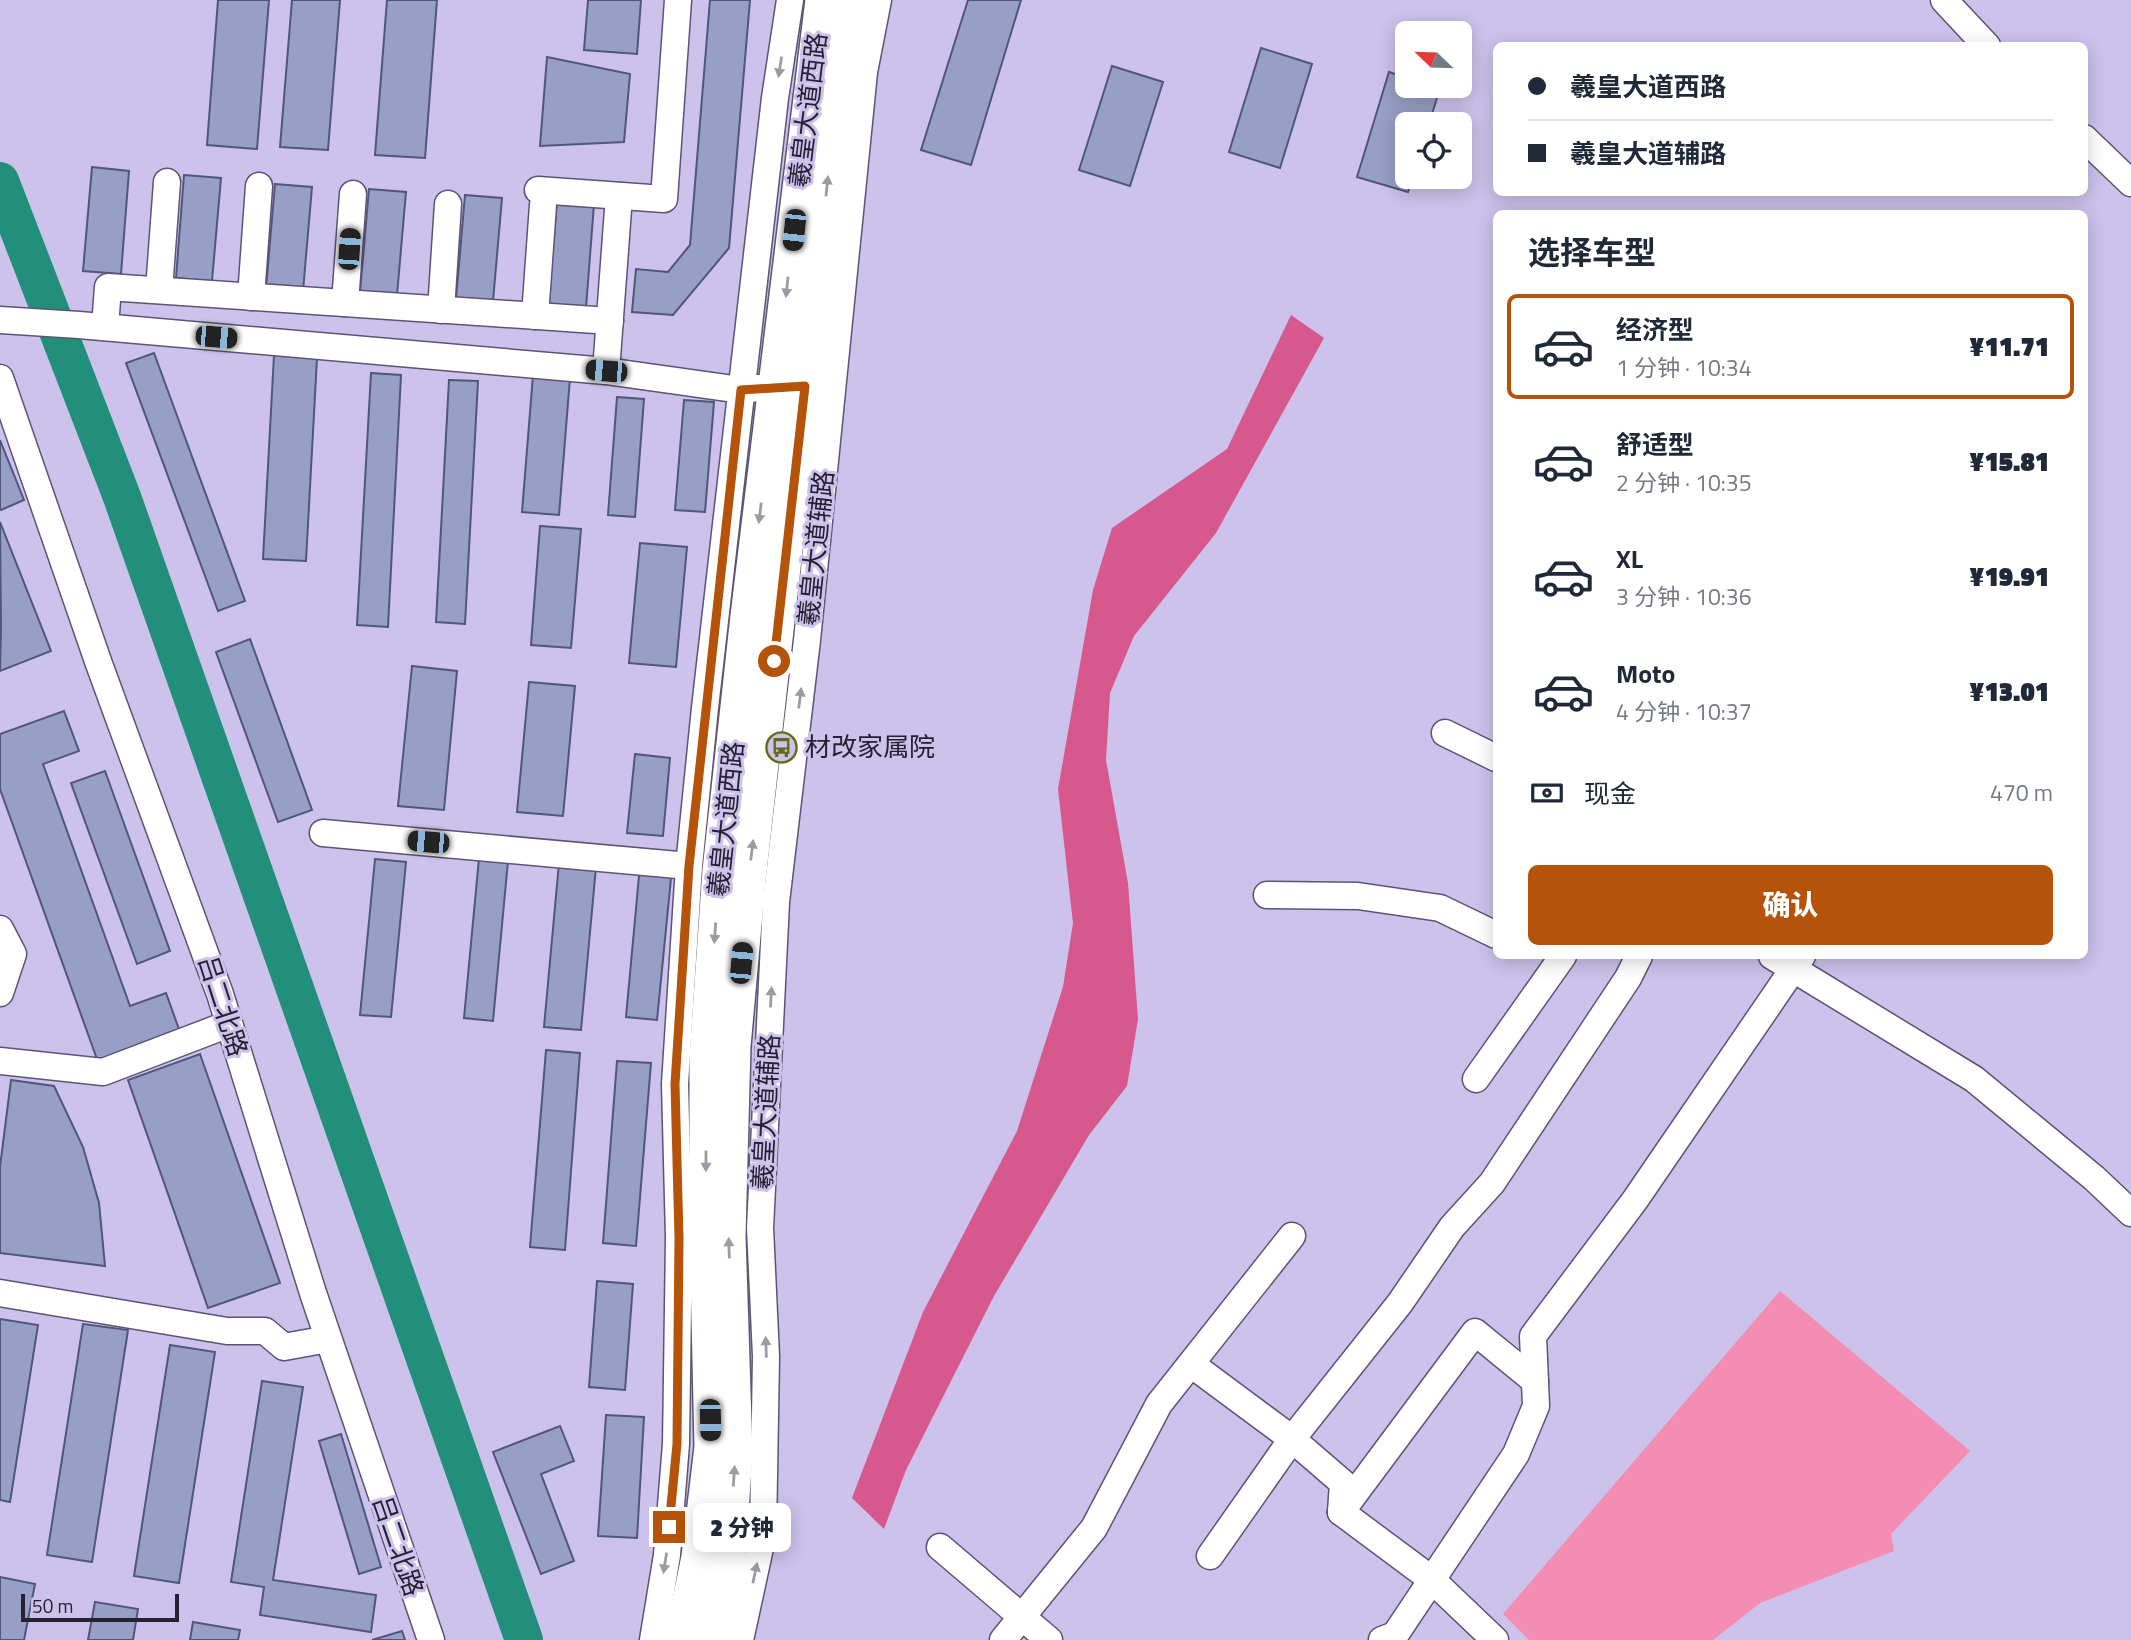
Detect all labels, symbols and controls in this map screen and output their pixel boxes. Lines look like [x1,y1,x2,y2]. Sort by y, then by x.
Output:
north arrow [1395,21,1472,98]
map controls [1395,21,1472,189]
street label: 羲皇大道西路 [779,30,836,190]
one-way arrow [774,57,785,79]
text: 羲皇大道西路 [1570,67,1726,106]
button: locate [1395,112,1472,189]
text: 羲皇大道辅路 [1570,134,1726,173]
one-way arrow [822,175,833,197]
car [782,208,807,252]
car [338,227,361,271]
text: 选择车型 [1528,228,1656,276]
one-way arrow [782,276,793,298]
text: 经济型 [1616,310,1694,349]
icon: car [1532,315,1595,378]
car [195,325,238,349]
text: ¥11.71 [1969,327,2049,366]
text: 1 分钟 · 10:34 [1616,350,1752,385]
car [585,359,628,383]
text: 舒适型 [1616,425,1694,464]
icon: car [1532,430,1595,493]
text: ¥15.81 [1969,442,2049,481]
text: 2 分钟 · 10:35 [1616,465,1752,500]
street label: 羲皇大道辅路 [788,468,843,628]
one-way arrow [755,502,766,524]
text: XL [1616,539,1643,578]
icon: car [1532,545,1595,608]
text: ¥19.91 [1969,557,2049,596]
text: 3 分钟 · 10:36 [1616,579,1752,614]
route start [758,645,790,677]
text: Moto [1616,654,1675,693]
icon: car [1532,660,1595,723]
text: ¥13.01 [1969,672,2049,711]
one-way arrow [795,686,806,708]
text: 4 分钟 · 10:37 [1616,694,1752,729]
place label: 材改家属院 [805,727,935,766]
bus stop icon: 材改家属院 [765,730,799,764]
street label: 羲皇大道西路 [698,739,753,899]
icon: cash [1528,774,1566,812]
text: 现金 [1584,774,1636,813]
text: 470 m [1990,775,2053,810]
car [407,830,450,854]
one-way arrow [747,839,758,861]
button: 确认 [1528,865,2053,945]
one-way arrow [709,923,720,945]
car [729,941,754,985]
street label: 吕二北路 [189,950,258,1061]
one-way arrow [766,986,777,1008]
street label: 羲皇大道辅路 [742,1033,789,1191]
one-way arrow [700,1150,712,1172]
one-way arrow [724,1237,735,1259]
one-way arrow [760,1335,771,1357]
car [700,1399,721,1441]
one-way arrow [729,1464,740,1486]
street label: 吕二北路 [363,1490,434,1601]
callout: 2 分钟 [694,1502,792,1552]
text: 2 分钟 [710,1510,774,1545]
route end [653,1511,685,1543]
one-way arrow [659,1552,670,1574]
one-way arrow [749,1562,760,1584]
scale bar [21,1591,178,1623]
text: 50 m [32,1591,73,1620]

